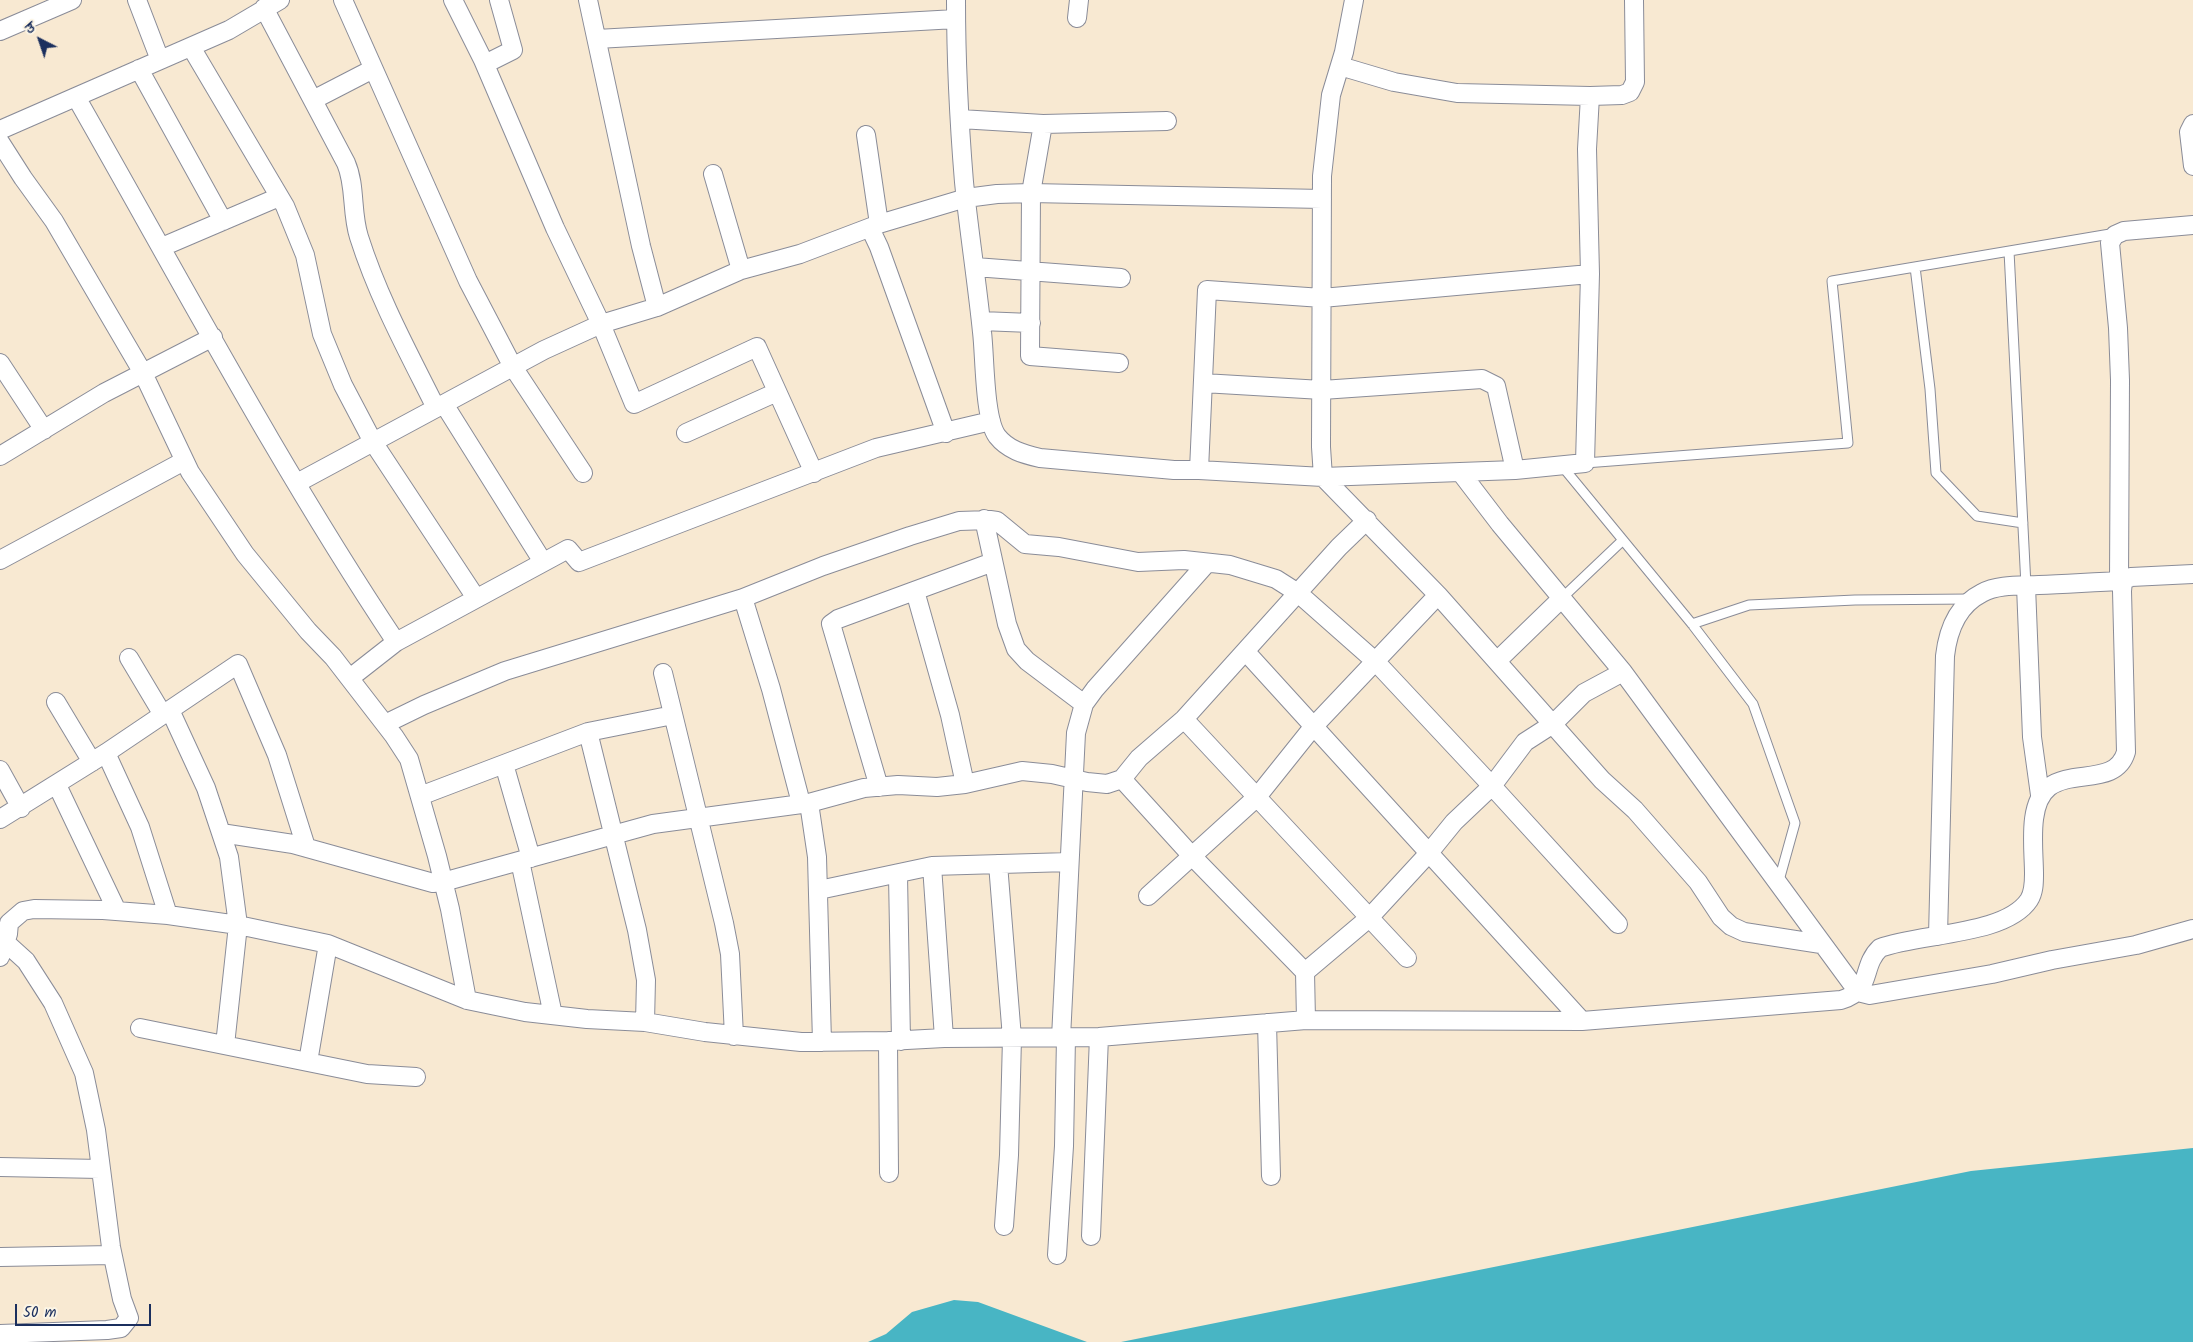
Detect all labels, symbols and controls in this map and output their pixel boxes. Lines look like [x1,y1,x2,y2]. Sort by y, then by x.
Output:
north arrow [15,15,65,65]
text: उ [20,17,41,40]
scale bar [18,1294,154,1326]
text: 50 m [23,1301,57,1325]

